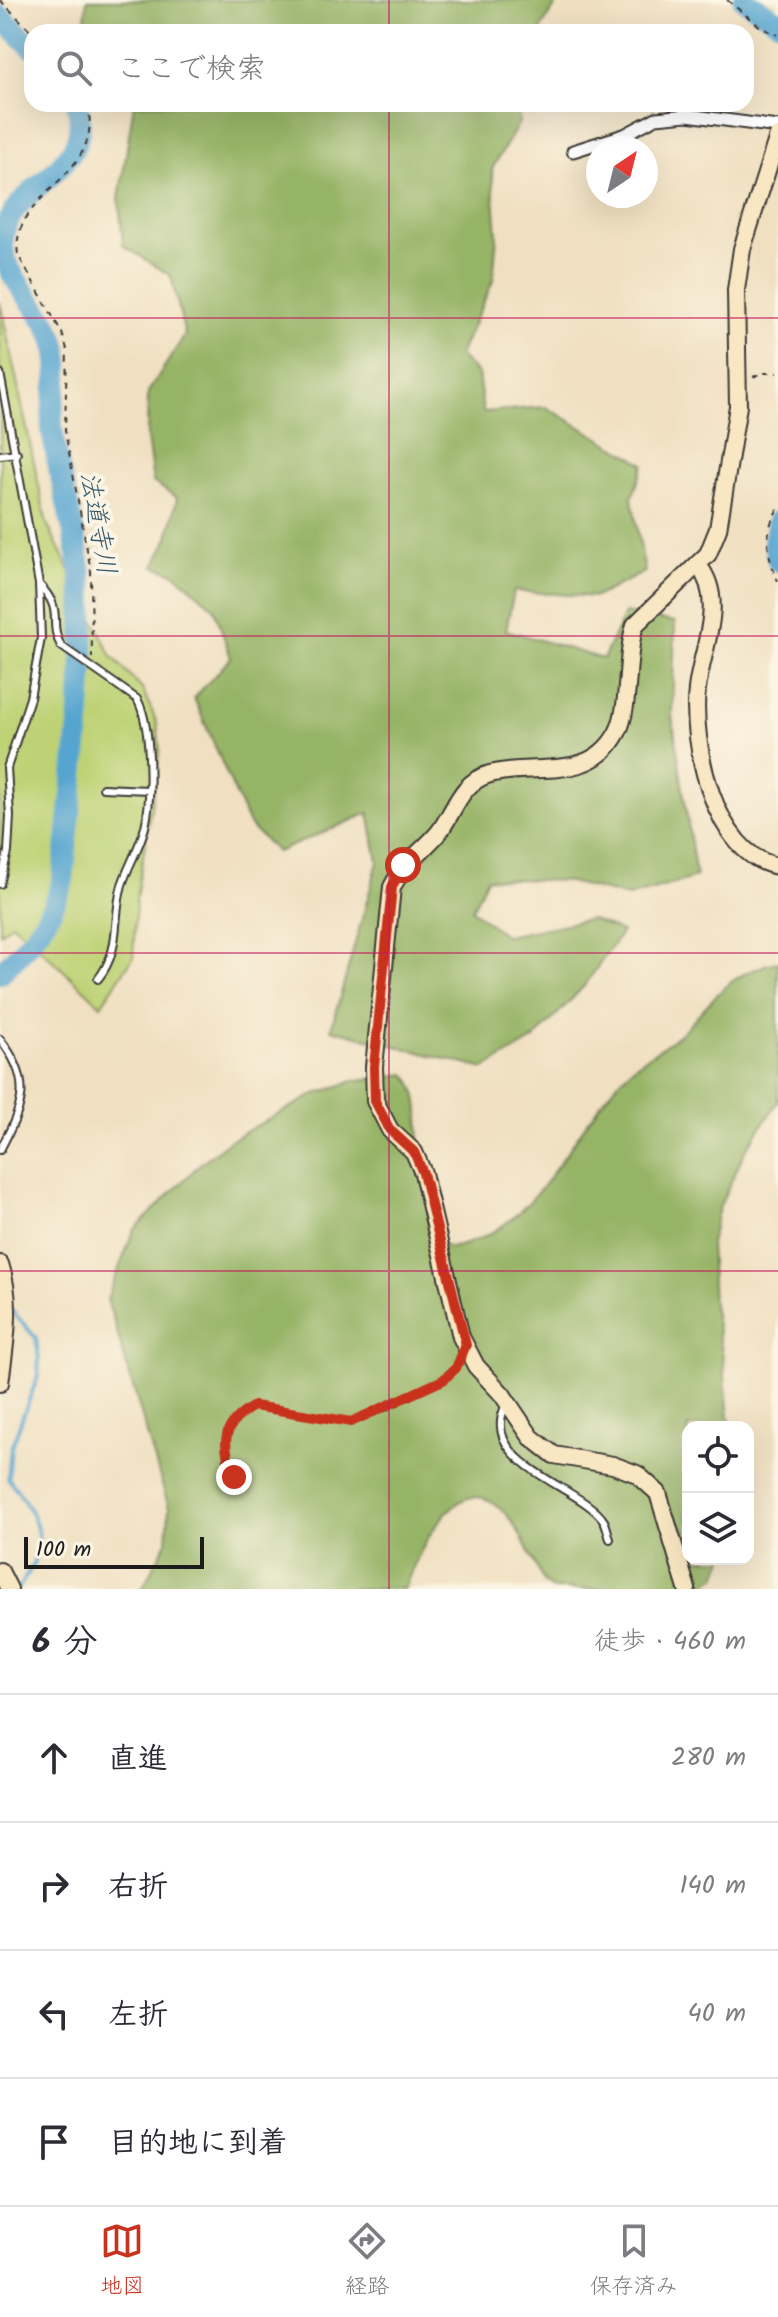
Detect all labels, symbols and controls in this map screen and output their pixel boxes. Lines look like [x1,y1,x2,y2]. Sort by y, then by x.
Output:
search box [24,24,754,112]
icon: search [52,46,96,90]
text: ここで検索 [116,46,266,94]
north arrow [586,136,658,208]
water label: 法道寺川 [67,468,127,578]
route start [385,847,421,883]
map controls [682,1421,754,1565]
button: locate [682,1421,754,1493]
route end [216,1459,252,1495]
button: layers [682,1493,754,1565]
scale bar [24,1533,204,1569]
text: 100 m [36,1533,91,1568]
text: 6 分 [32,1616,98,1670]
text: 徒歩 · 460 m [594,1621,746,1663]
icon: ahead [32,1736,76,1780]
text: 直進 [108,1736,168,1784]
text: 280 m [671,1737,746,1779]
icon: right [32,1864,76,1908]
text: 右折 [108,1864,168,1912]
text: 140 m [679,1865,746,1907]
icon: left [32,1992,76,2036]
text: 左折 [108,1992,168,2040]
text: 40 m [688,1993,746,2035]
icon: arrive [32,2120,76,2164]
text: 目的地に到着 [108,2120,288,2168]
tab: 地図 [100,2219,144,2305]
tab: 経路 [345,2219,389,2305]
tab: 保存済み [590,2219,678,2305]

